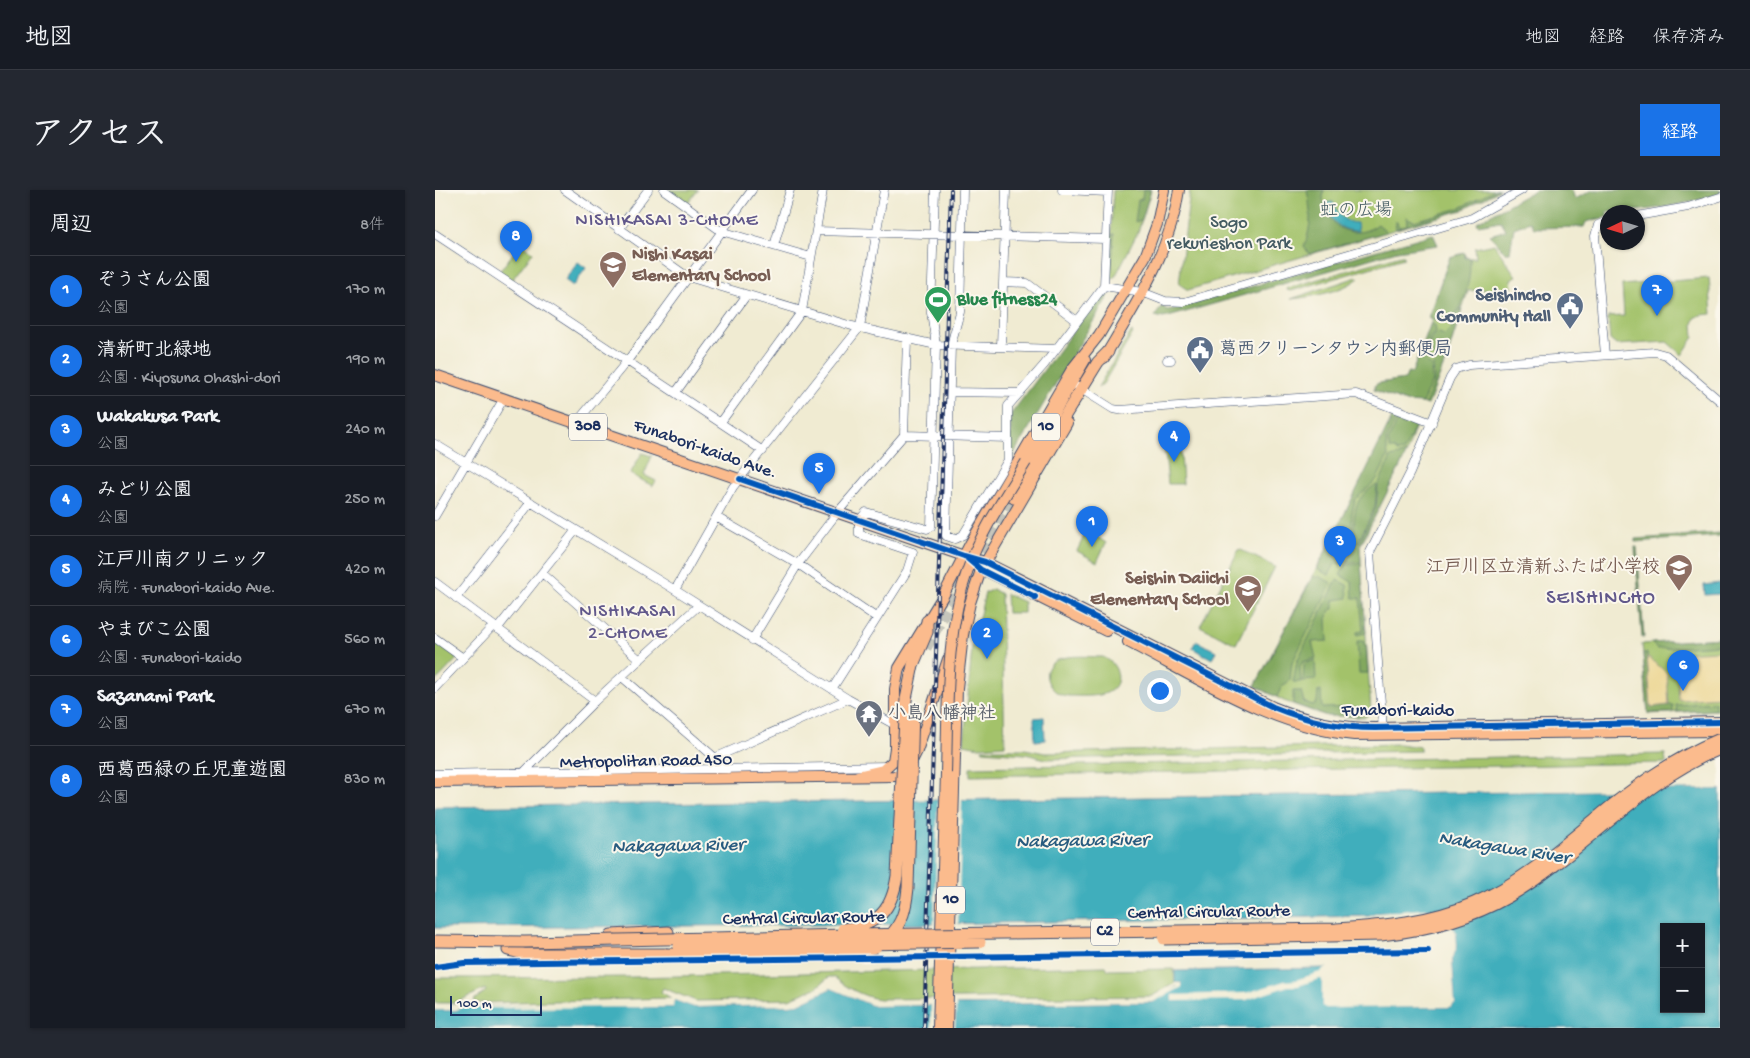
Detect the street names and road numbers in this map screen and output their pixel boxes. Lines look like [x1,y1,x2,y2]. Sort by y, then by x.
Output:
road number: 308 [569,413,607,440]
road number: 10 [1032,413,1060,440]
street label: Funabori-kaido Ave. [629,415,780,484]
street label: Funabori-kaido [1341,701,1454,722]
street label: Metropolitan Road 450 [559,750,733,774]
road number: 10 [937,886,965,914]
street label: Central Circular Route [1128,901,1291,925]
street label: Central Circular Route [723,907,886,931]
road number: C2 [1091,919,1119,946]

